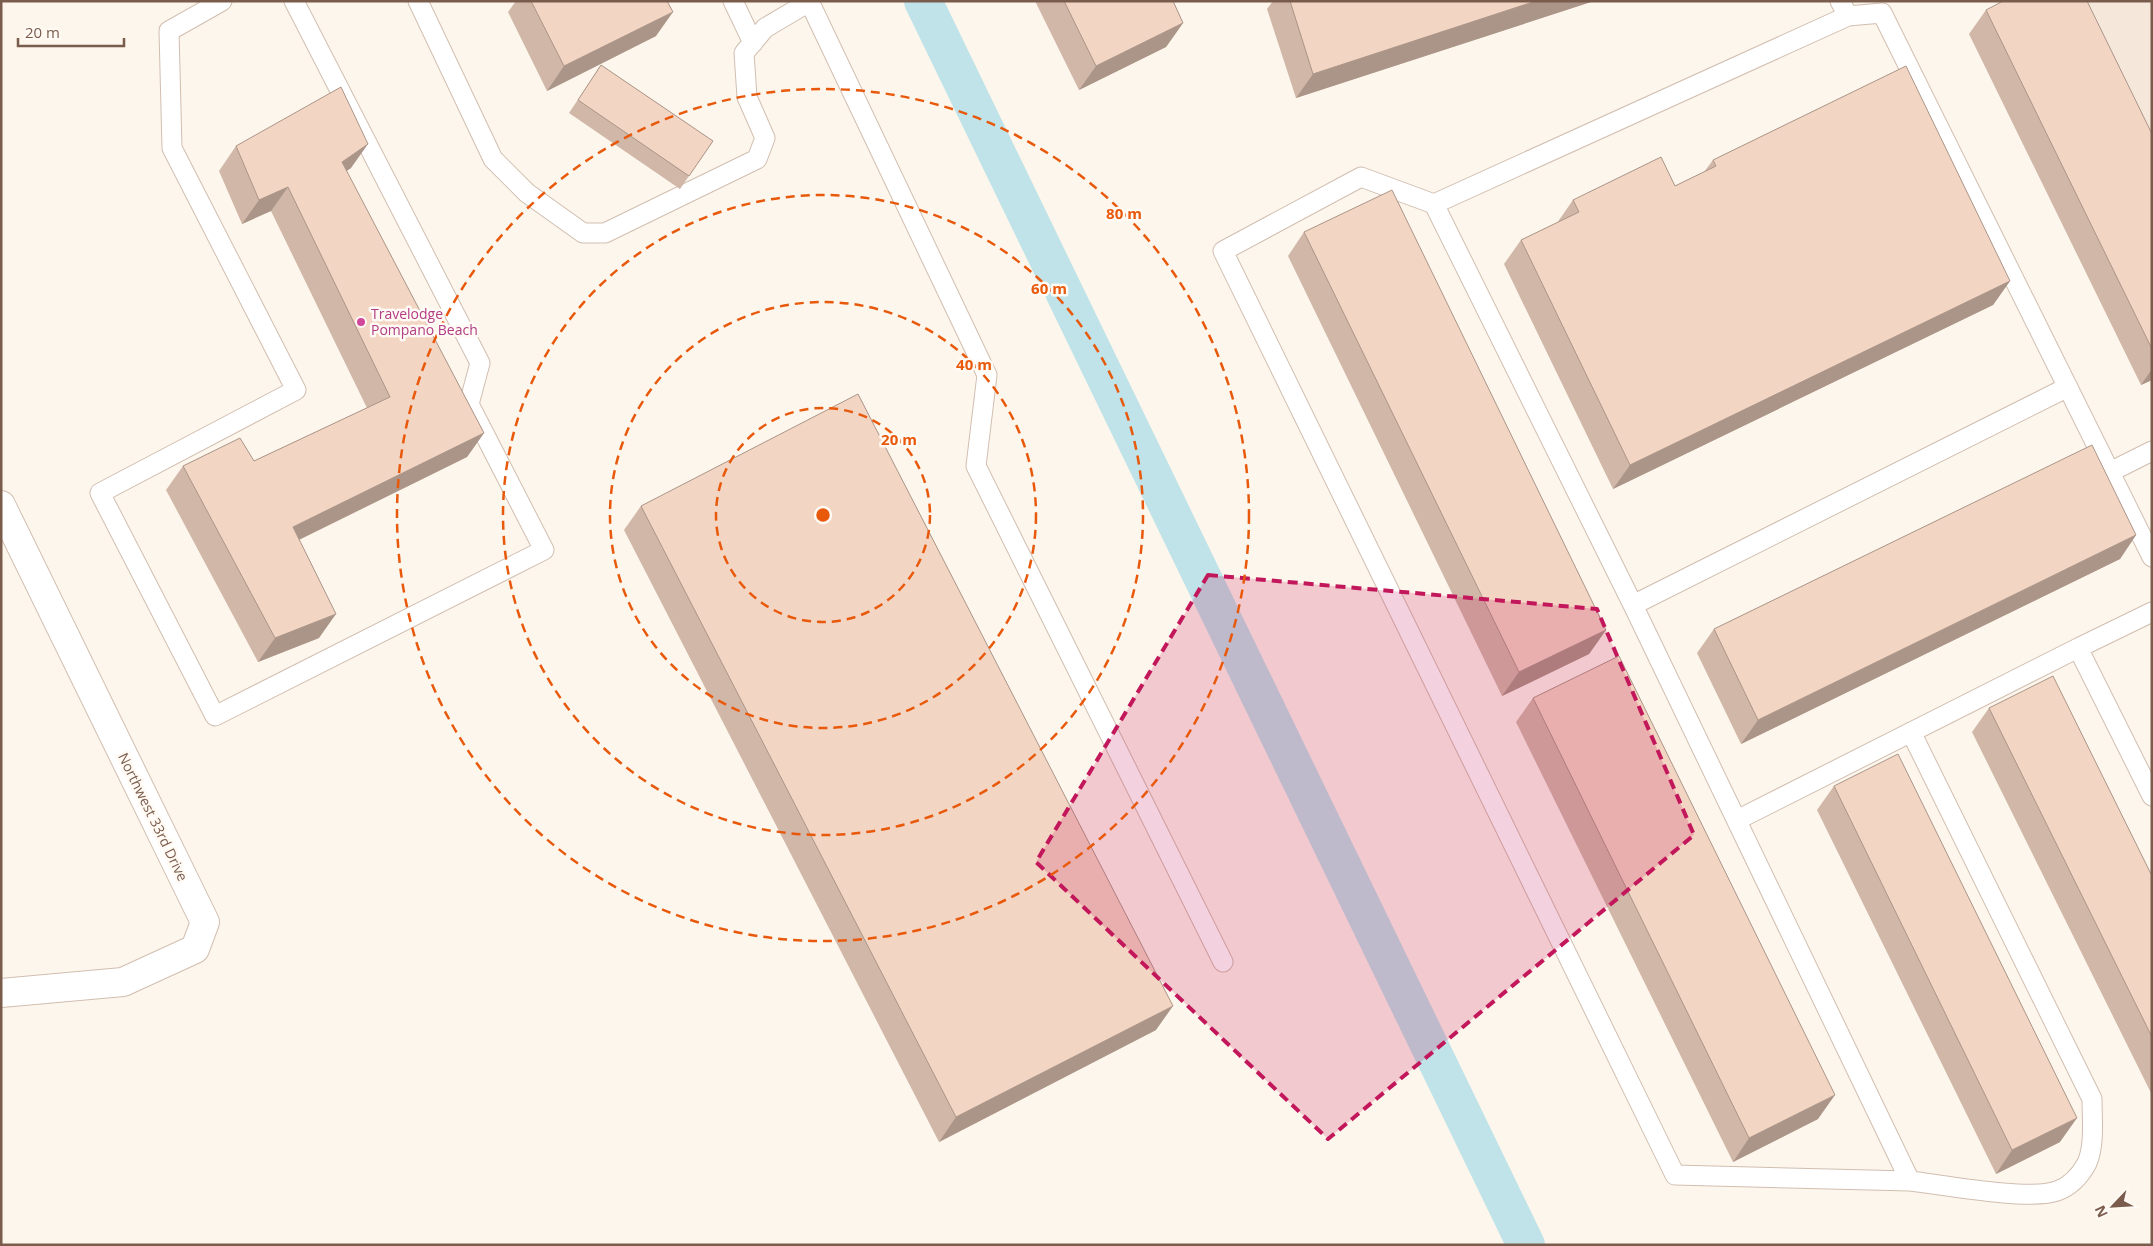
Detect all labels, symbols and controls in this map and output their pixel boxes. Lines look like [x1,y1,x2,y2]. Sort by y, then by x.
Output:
scale bar [18,15,124,47]
text: 20 m [25,22,60,42]
text: 80 m [1106,203,1142,223]
text: 60 m [1031,278,1067,298]
place label: Travelodge Pompano Beach [371,304,478,339]
marker: Travelodge Pompano Beach [355,316,367,328]
text: 40 m [956,354,992,374]
text: 20 m [881,429,917,449]
centre of rings [814,506,832,524]
street label: Northwest 33rd Drive [114,749,193,884]
north arrow [2088,1181,2138,1231]
text: N [2090,1203,2112,1221]

